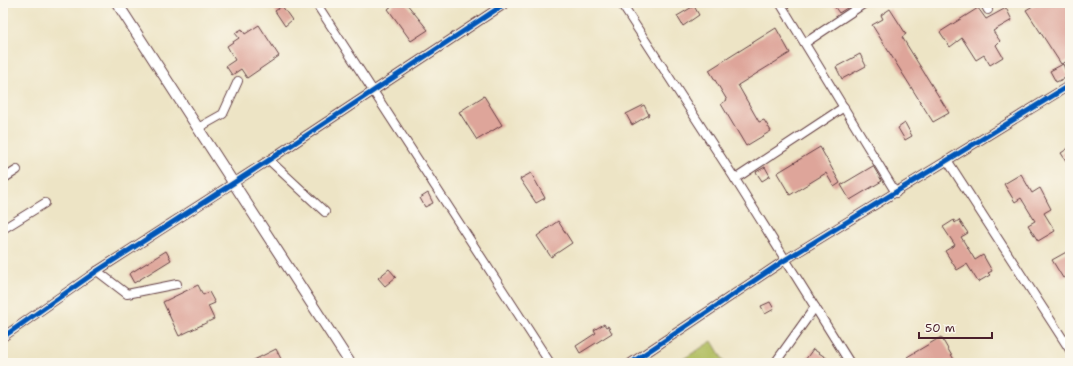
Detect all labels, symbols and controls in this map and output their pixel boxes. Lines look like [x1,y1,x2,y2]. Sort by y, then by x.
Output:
scale bar [919,314,992,340]
text: 50 m [925,320,955,336]

